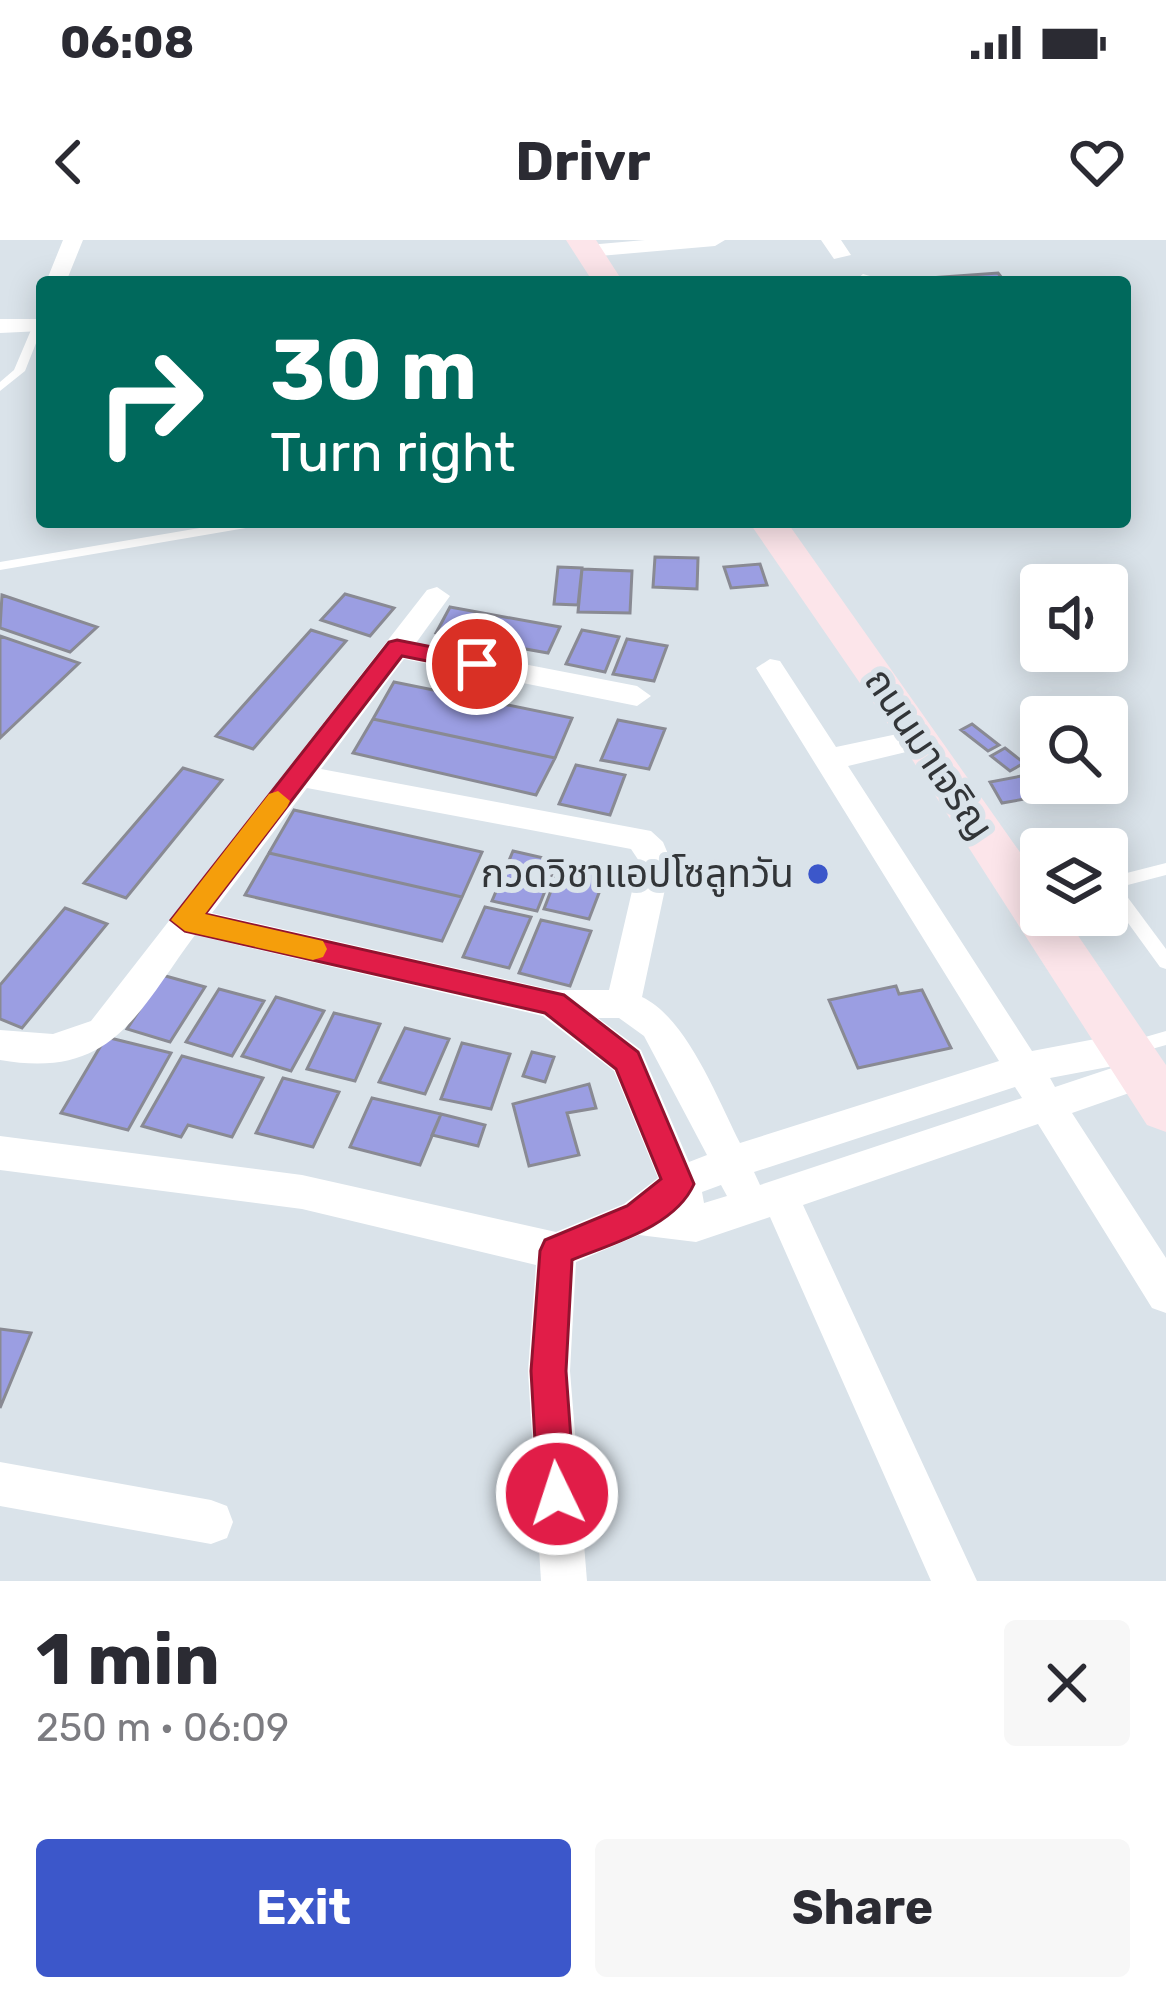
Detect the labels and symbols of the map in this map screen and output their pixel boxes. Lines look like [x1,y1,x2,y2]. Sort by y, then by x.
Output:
pin [426,613,528,715]
street label: ถนนมาเจริญ [855,660,1003,848]
place label: กวดวิชาแอปโซลูทวัน [481,851,794,897]
marker: กวดวิชาแอปโซลูทวัน [805,861,831,887]
position arrow [494,1431,620,1557]

